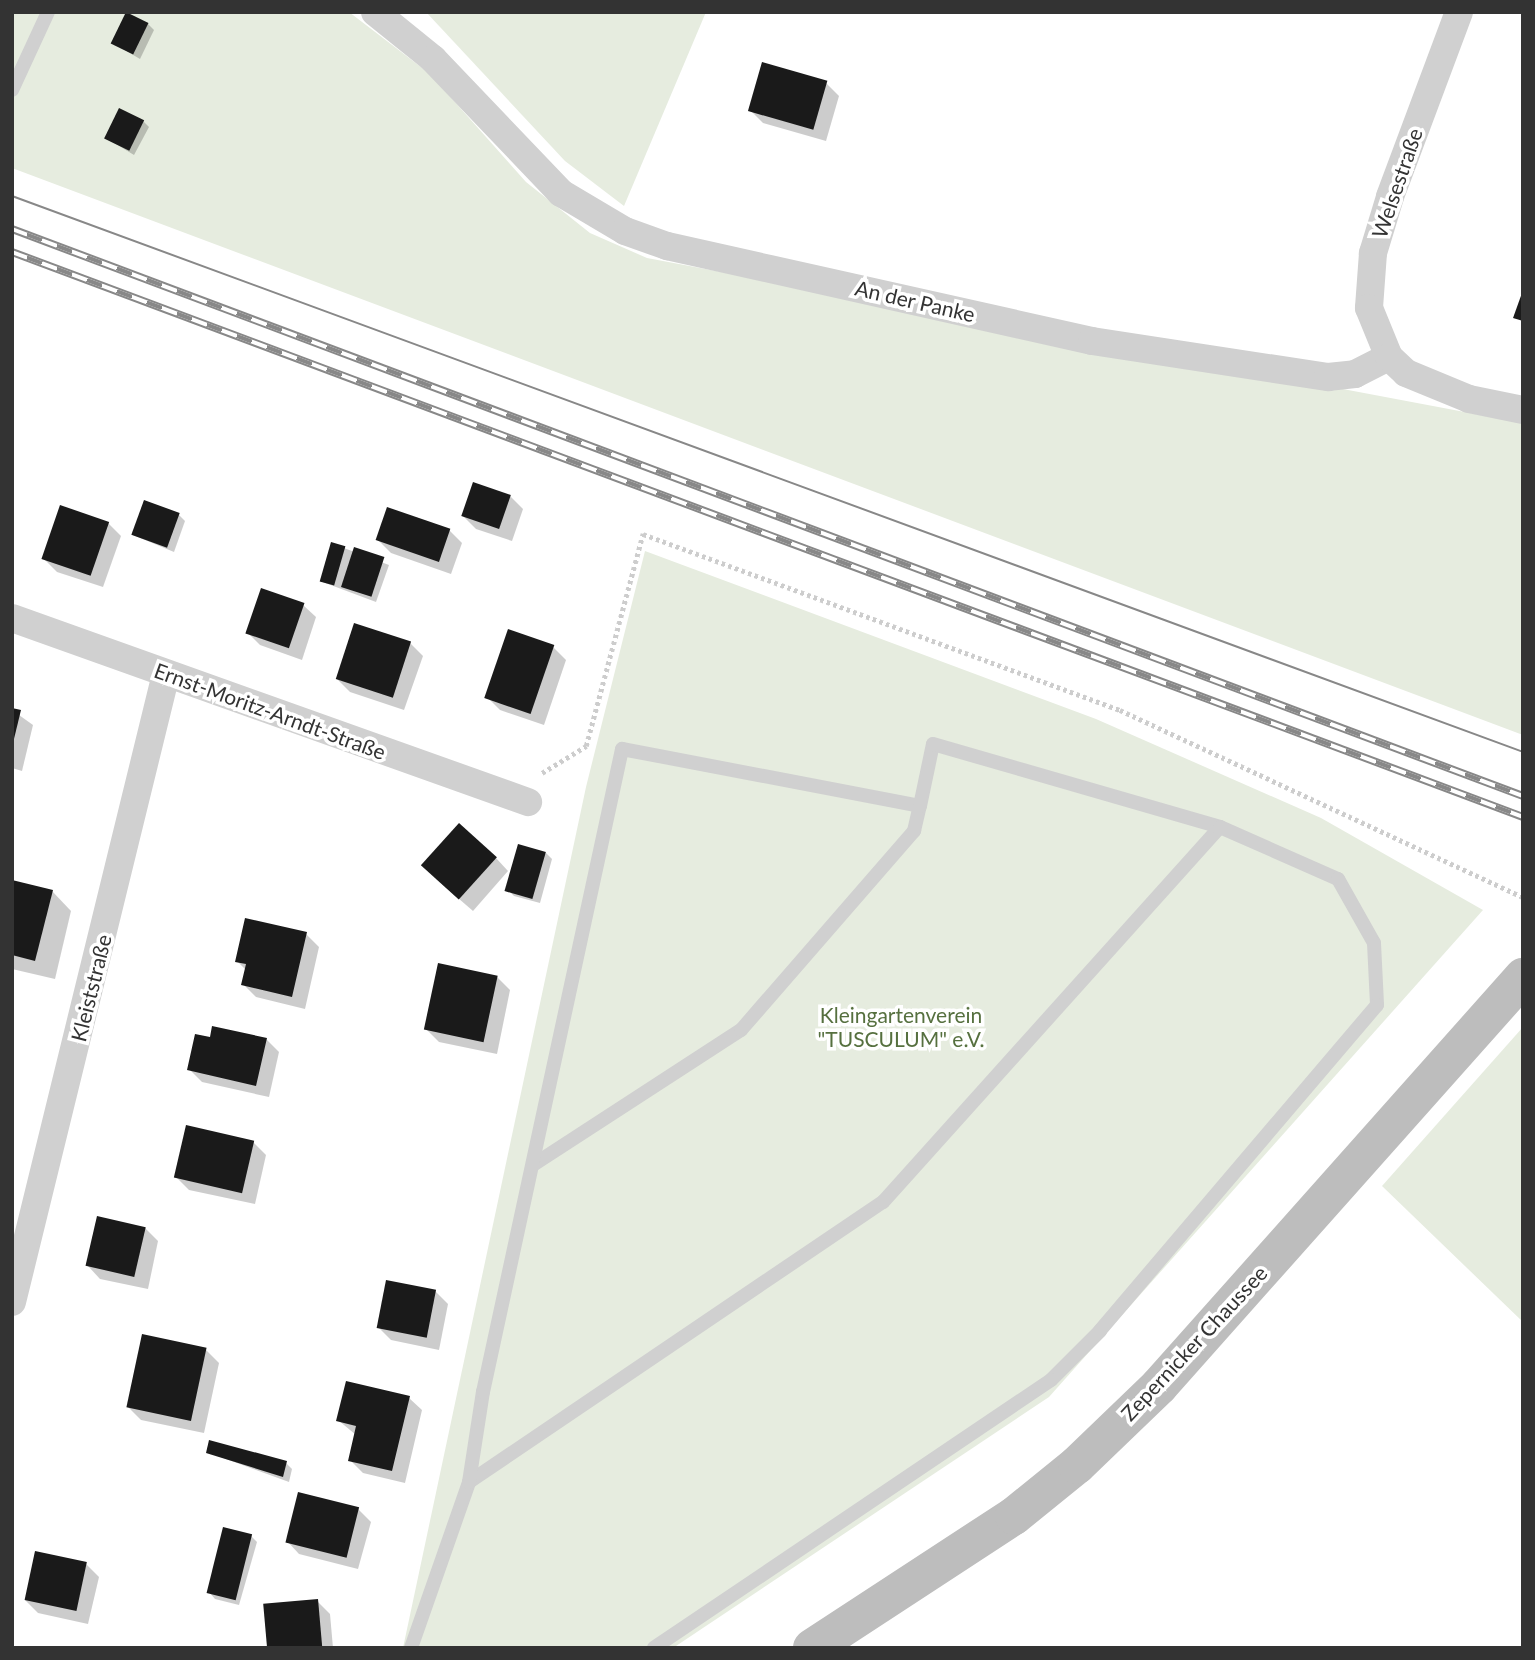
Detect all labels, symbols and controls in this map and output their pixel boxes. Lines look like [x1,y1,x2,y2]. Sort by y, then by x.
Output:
street label: Welsestraße [1366,125,1428,241]
street label: An der Panke [852,275,978,327]
street label: Ernst-Moritz-Arndt-Straße [151,657,389,765]
street label: Kleiststraße [66,932,116,1044]
park label: Kleingartenverein "TUSCULUM" e.V. [818,1002,984,1052]
street label: Zepernicker Chaussee [1116,1260,1272,1426]

